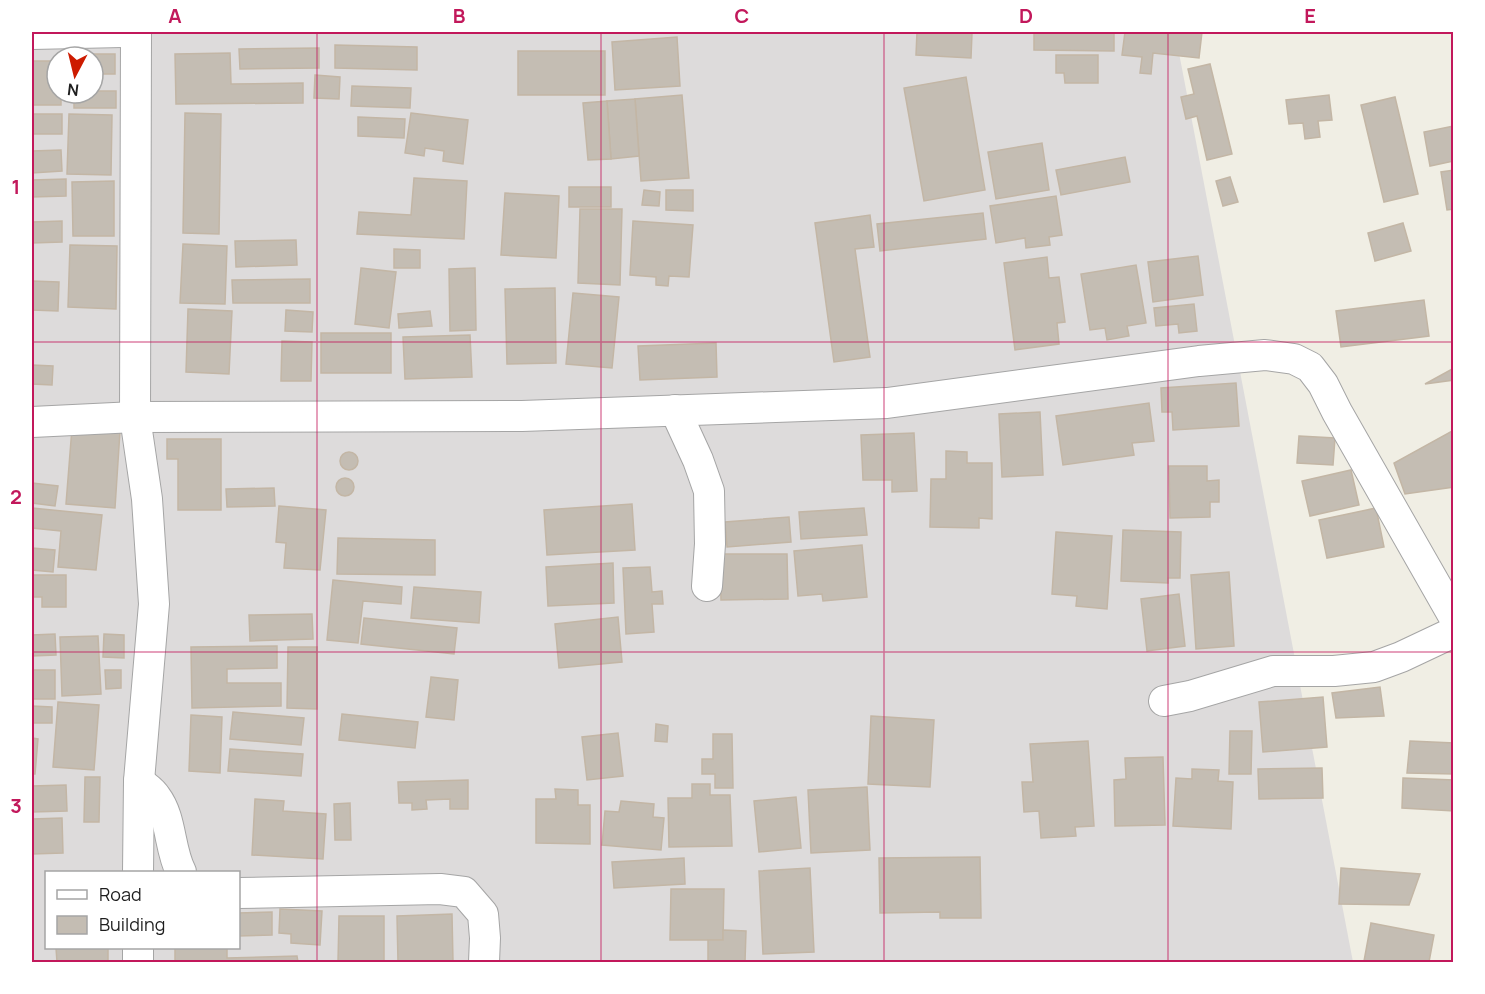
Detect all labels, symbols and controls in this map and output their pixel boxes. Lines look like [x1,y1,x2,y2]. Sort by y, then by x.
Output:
text: A [168,2,182,29]
text: B [453,2,466,29]
text: C [735,2,749,29]
text: D [1019,2,1033,29]
text: E [1304,2,1316,29]
north arrow [45,45,105,105]
text: N [66,78,80,102]
text: 1 [12,173,20,200]
text: 2 [10,483,22,510]
text: 3 [10,792,22,819]
legend [45,871,240,949]
text: Road [99,882,142,906]
text: Building [99,912,165,936]

